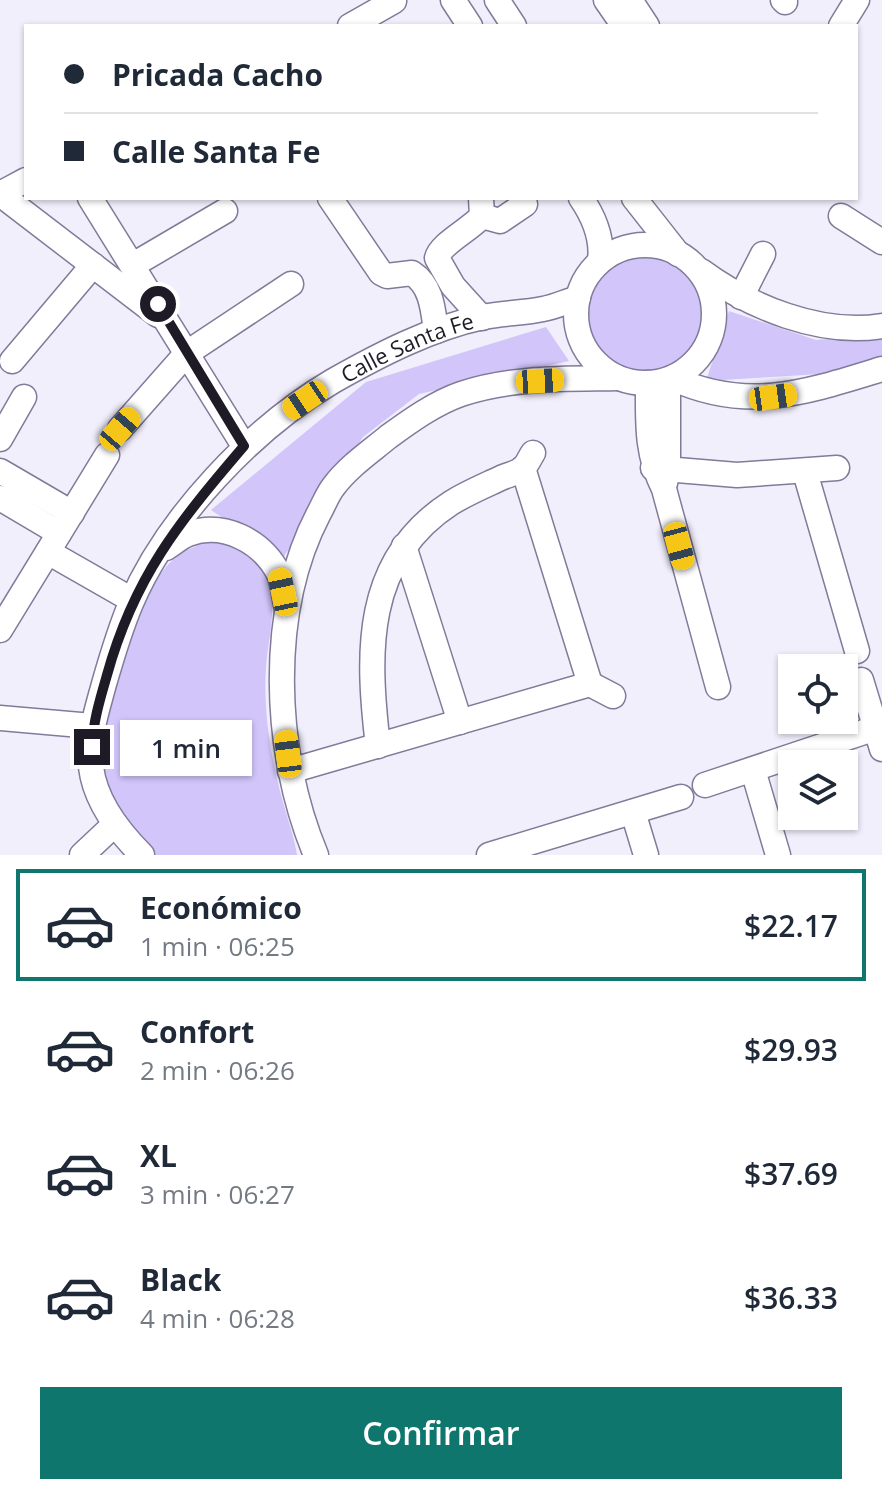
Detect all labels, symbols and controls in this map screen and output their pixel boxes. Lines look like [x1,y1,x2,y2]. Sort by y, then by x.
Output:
text: Pricada Cacho [112,54,323,95]
text: Calle Santa Fe [112,131,321,172]
route start [140,286,176,322]
street label: Calle Santa Fe [335,305,477,389]
car [515,368,565,394]
car [278,377,332,423]
car [748,382,798,412]
car [95,403,145,455]
car [661,520,697,572]
car [266,566,300,618]
map controls [778,654,858,830]
button: locate [778,654,858,734]
callout: 1 min [120,719,252,775]
route end [74,729,110,765]
car [273,729,303,779]
text: 1 min [151,730,221,766]
button: layers [778,750,858,830]
text: Económico [140,887,302,928]
icon: car [44,889,116,961]
text: $22.17 [744,905,838,946]
text: 1 min · 06:25 [140,928,295,964]
text: Confort [140,1011,254,1052]
icon: car [44,1013,116,1085]
text: $29.93 [744,1029,838,1070]
text: 2 min · 06:26 [140,1052,295,1088]
text: XL [140,1135,177,1176]
icon: car [44,1137,116,1209]
text: $37.69 [744,1153,838,1194]
text: 3 min · 06:27 [140,1176,295,1212]
text: Black [140,1259,221,1300]
icon: car [44,1261,116,1333]
text: $36.33 [744,1277,838,1318]
text: 4 min · 06:28 [140,1300,295,1336]
button: Confirmar [40,1387,842,1479]

